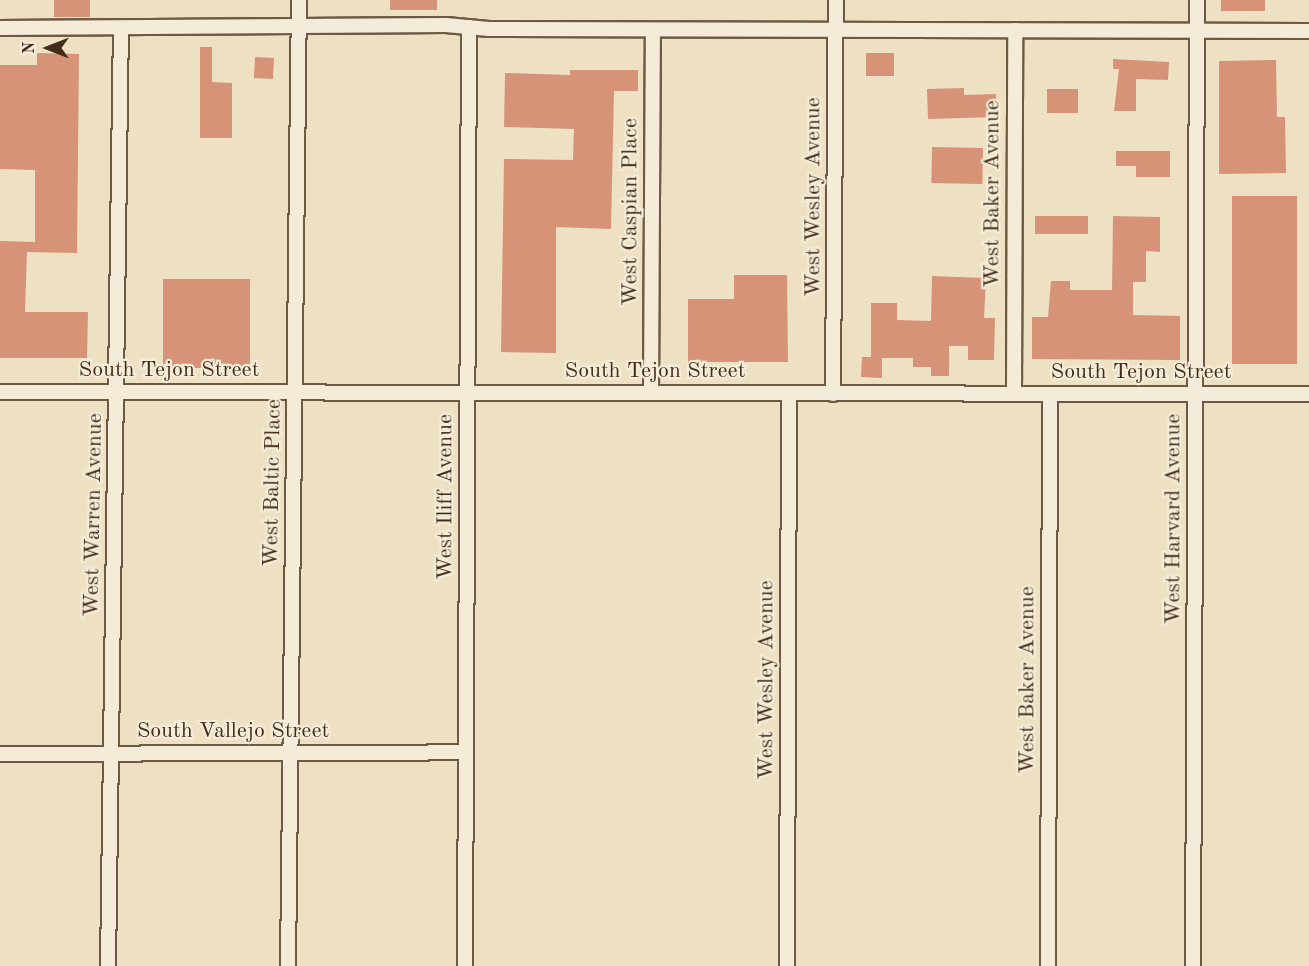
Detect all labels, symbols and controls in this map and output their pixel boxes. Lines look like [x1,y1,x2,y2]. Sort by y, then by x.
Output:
north arrow [18,18,78,78]
text: N [22,42,38,54]
street label: West Wesley Avenue [801,97,827,297]
street label: West Baker Avenue [980,100,1006,288]
street label: West Caspian Place [618,118,644,306]
street label: South Tejon Street [79,358,259,384]
street label: South Tejon Street [565,359,745,385]
street label: South Tejon Street [1051,360,1231,386]
street label: West Baltic Place [258,399,288,567]
street label: West Warren Avenue [79,413,109,617]
street label: West Iliff Avenue [433,414,459,580]
street label: West Harvard Avenue [1161,414,1187,624]
street label: West Wesley Avenue [754,580,780,780]
street label: West Baker Avenue [1015,586,1041,774]
street label: South Vallejo Street [137,719,329,745]

